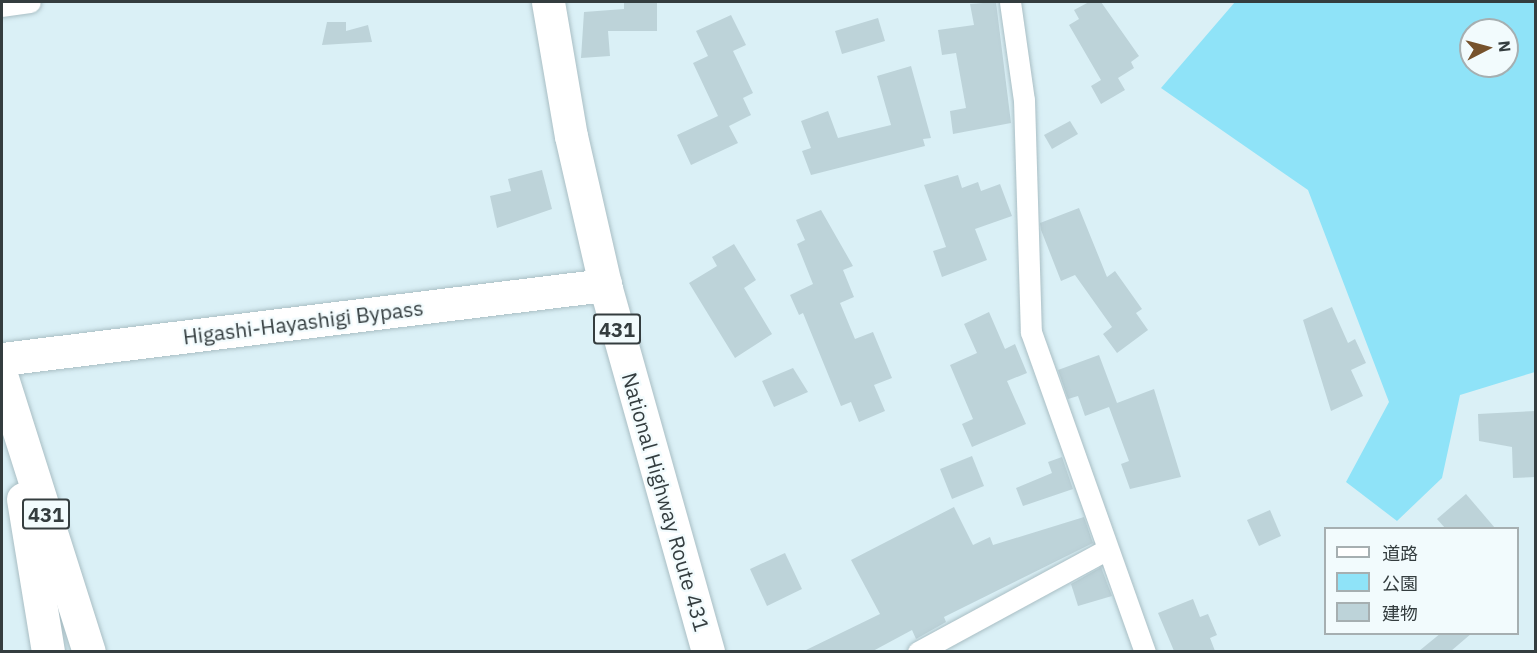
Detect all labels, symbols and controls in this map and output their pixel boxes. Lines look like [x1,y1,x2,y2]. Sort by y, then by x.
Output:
north arrow [1459,18,1519,78]
text: N [1494,40,1515,53]
street label: Higashi-Hayashigi Bypass [181,295,425,349]
road number: 431 [593,312,641,346]
street label: National Highway Route 431 [617,370,715,634]
road number: 431 [22,497,70,531]
legend [1324,527,1519,635]
text: 道路 [1382,542,1418,565]
text: 公園 [1382,572,1418,595]
text: 建物 [1382,602,1418,625]

